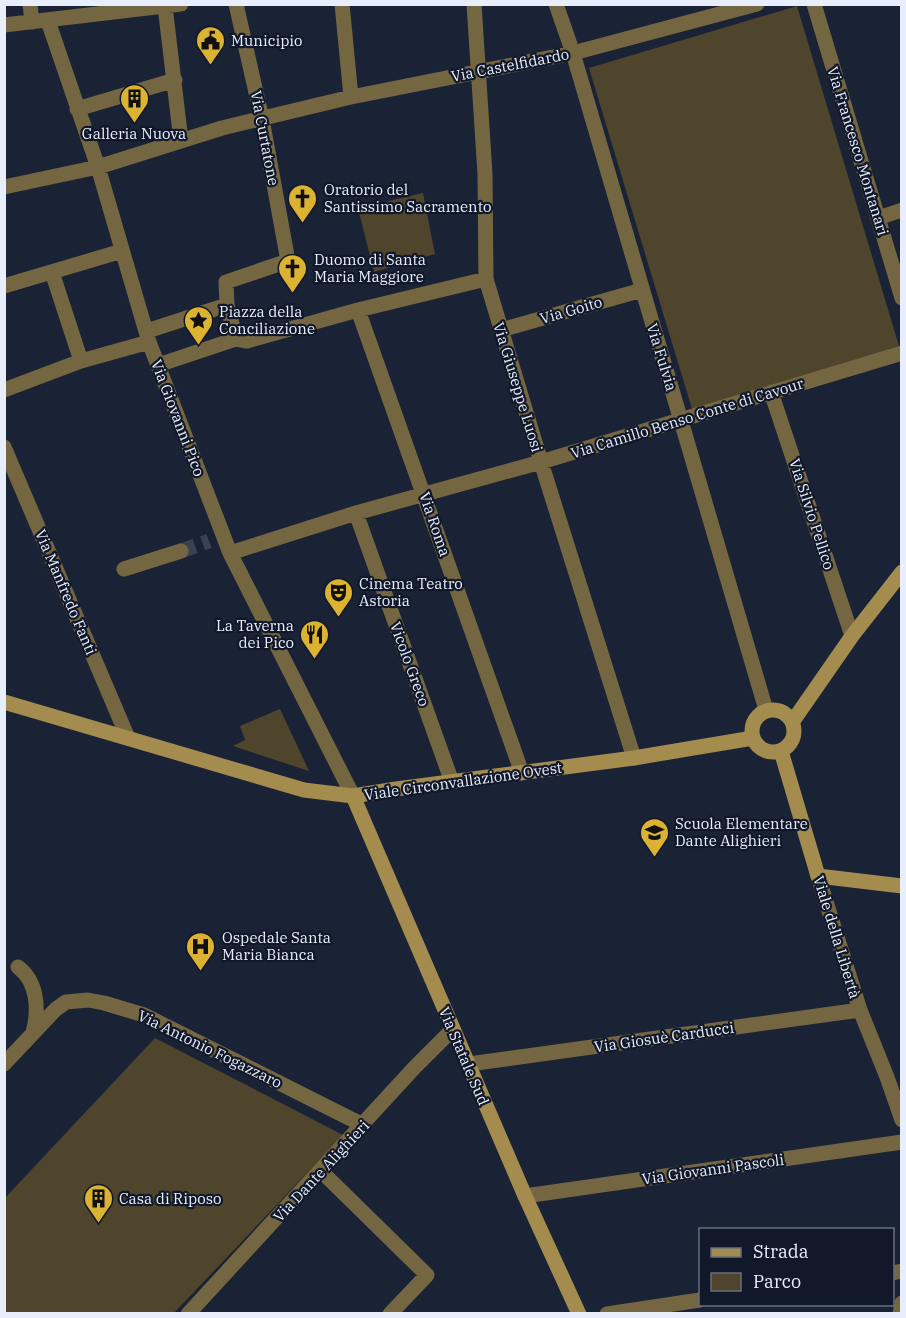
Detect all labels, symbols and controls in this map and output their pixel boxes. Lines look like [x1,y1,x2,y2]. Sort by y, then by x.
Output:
public building icon: Municipio [194,24,226,66]
place label: Municipio [231,31,303,50]
street label: Via Castelfidardo [449,44,571,86]
street label: Via Francesco Montanari [823,64,893,238]
building icon: Galleria Nuova [118,82,150,124]
street label: Via Curtatone [246,89,284,187]
place label: Galleria Nuova [82,124,186,143]
place label: Oratorio del Santissimo Sacramento [324,180,491,216]
church icon: Oratorio del Santissimo Sacramento [287,182,319,224]
place label: Duomo di Santa Maria Maggiore [314,250,426,286]
church icon: Duomo di Santa Maria Maggiore [277,252,309,294]
street label: Via Goito [538,292,604,328]
place label: Piazza della Conciliazione [219,302,315,338]
place icon: Piazza della Conciliazione [182,304,214,346]
street label: Via Giuseppe Luosi [489,320,547,455]
street label: Via Fulvia [643,321,681,393]
street label: Via Giovanni Pico [147,357,209,479]
street label: Via Camillo Benso Conte di Cavour [568,373,806,463]
street label: Via Silvio Pellico [785,456,839,572]
street label: Via Roma [415,489,455,559]
street label: Via Manfredo Fanti [31,526,101,658]
place label: Cinema Teatro Astoria [359,574,463,610]
theatre icon: Cinema Teatro Astoria [322,576,354,618]
place label: La Taverna dei Pico [216,616,294,652]
restaurant icon: La Taverna dei Pico [299,618,331,660]
street label: Vicolo Greco [386,619,434,709]
street label: Viale Circonvallazione Ovest [363,758,563,804]
place label: Scuola Elementare Dante Alighieri [675,814,808,850]
school or university icon: Scuola Elementare Dante Alighieri [638,816,670,858]
street label: Viale della Libertà [809,873,865,1001]
place label: Ospedale Santa Maria Bianca [222,928,331,964]
hospital icon: Ospedale Santa Maria Bianca [185,930,217,972]
street label: Via Statale Sud [435,1004,493,1108]
street label: Via Antonio Fogazzaro [135,1006,285,1092]
street label: Via Giosuè Carducci [593,1018,735,1056]
street label: Via Dante Alighieri [269,1116,373,1226]
street label: Via Giovanni Pascoli [641,1150,786,1188]
building icon: Casa di Riposo [82,1182,114,1224]
place label: Casa di Riposo [119,1189,221,1208]
legend [699,1228,894,1306]
text: Strada [753,1240,809,1263]
text: Parco [753,1270,801,1293]

